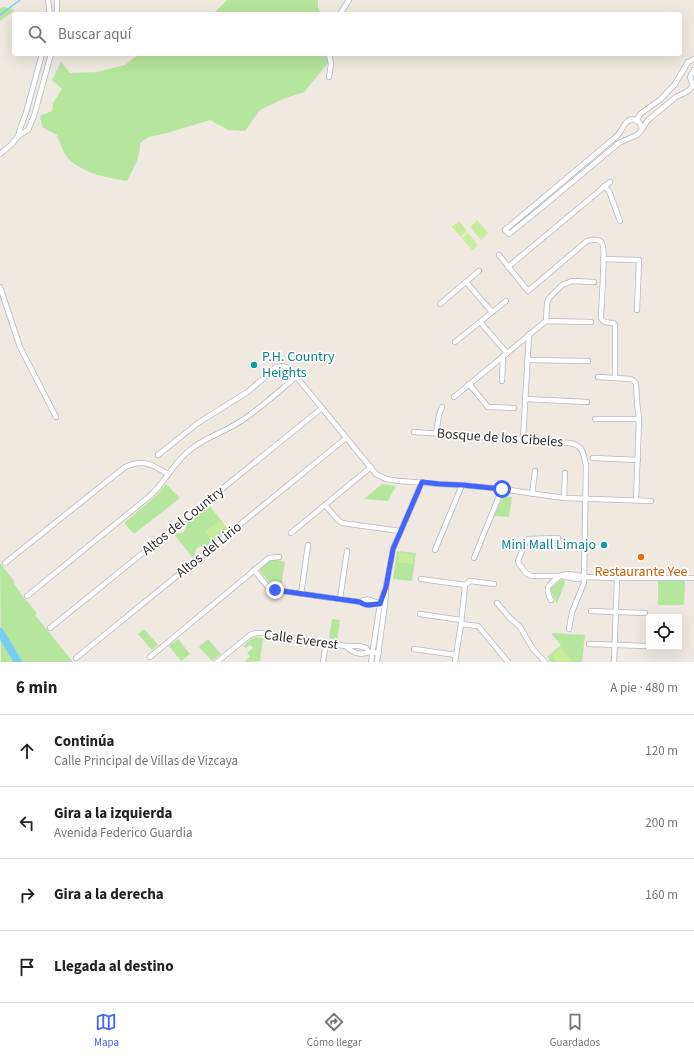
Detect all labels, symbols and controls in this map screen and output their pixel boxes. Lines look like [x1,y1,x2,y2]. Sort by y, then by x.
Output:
search box [12,12,682,56]
icon: search [26,23,48,45]
text: Buscar aquí [58,24,131,45]
place label: P.H. Country Heights [262,347,335,383]
marker: P.H. Country Heights [249,360,259,370]
street label: Bosque de los Cibeles [436,424,564,452]
route start [493,480,511,498]
street label: Altos del Country [138,481,229,560]
street label: Altos del Lirio [172,517,246,583]
place label: Mini Mall Limajo [501,535,596,555]
marker: Mini Mall Limajo [599,540,609,550]
marker: Restaurante Yee [636,552,646,562]
place label: Restaurante Yee [595,562,688,582]
route end [266,581,284,599]
map controls [646,614,682,650]
button: locate [646,614,682,650]
street label: Calle Everest [263,625,340,655]
text: 6 min [16,676,57,700]
text: A pie · 480 m [610,679,678,697]
text: Continúa [54,731,115,752]
icon: ahead [16,740,38,762]
text: 120 m [645,742,678,760]
text: Calle Principal de Villas de Vizcaya [54,752,238,770]
text: Gira a la izquierda [54,803,173,824]
icon: left [16,812,38,834]
text: 200 m [645,814,678,832]
text: Avenida Federico Guardia [54,824,192,842]
icon: right [16,884,38,906]
text: Gira a la derecha [54,884,164,905]
text: 160 m [645,886,678,904]
icon: arrive [16,956,38,978]
text: Llegada al destino [54,956,174,977]
tab: Mapa [94,1011,119,1050]
tab: Cómo llegar [307,1011,362,1050]
tab: Guardados [550,1011,600,1050]

